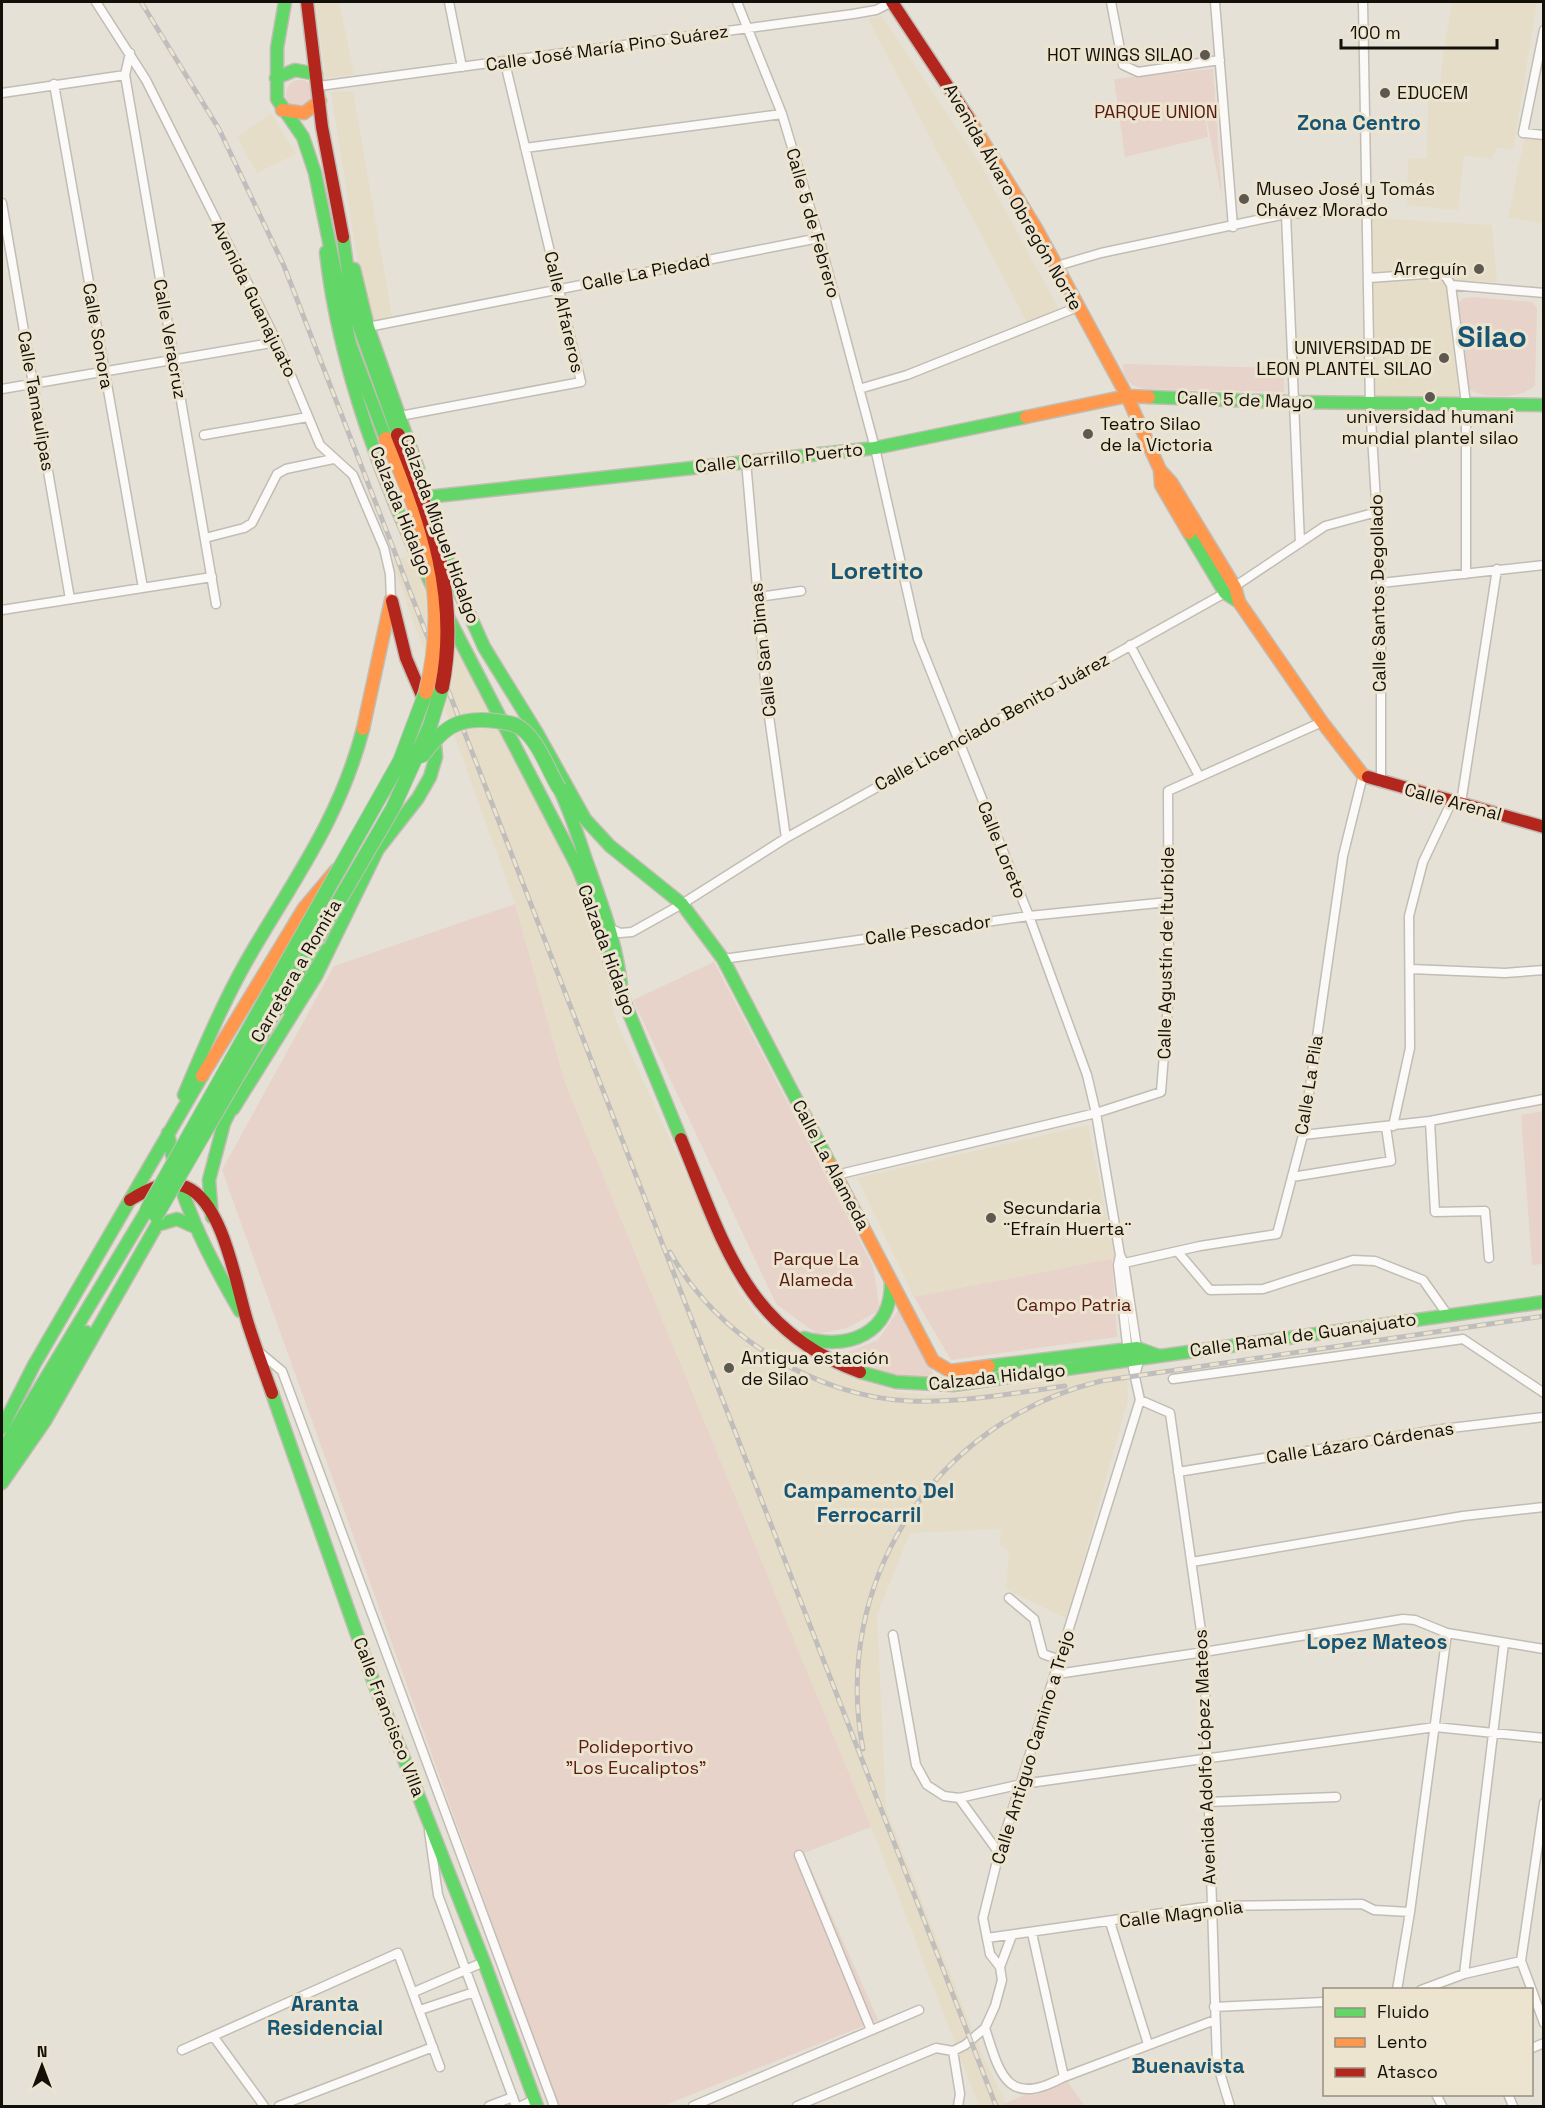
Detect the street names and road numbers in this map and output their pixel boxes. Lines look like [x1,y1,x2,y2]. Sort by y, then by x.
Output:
street label: Calle José María Pino Suárez [484,19,730,76]
street label: Avenida Álvaro Obregón Norte [939,79,1088,314]
street label: Calle 5 de Febrero [781,145,846,300]
street label: Avenida Guanajuato [206,216,302,381]
street label: Calle La Piedad [580,248,712,295]
street label: Calle Alfareros [539,249,590,375]
street label: Calle Veracruz [149,277,192,401]
street label: Calle Sonora [78,281,119,391]
street label: Calle Tamaulipas [13,329,60,473]
street label: Calle 5 de Mayo [1177,386,1313,413]
street label: Calzada Miguel Hidalgo [395,431,485,627]
street label: Calle Carrillo Puerto [694,437,864,478]
street label: Calzada Hidalgo [365,443,438,579]
street label: Calle Santos Degollado [1364,494,1391,692]
street label: Calle San Dimas [744,582,781,718]
street label: Calle Licenciado Benito Juárez [870,647,1113,796]
street label: Calle Arenal [1402,777,1504,826]
street label: Calle Loreto [973,798,1032,902]
street label: Calle Agustín de Iturbide [1152,846,1179,1060]
street label: Calzada Hidalgo [573,881,642,1018]
street label: Carretera a Romita [245,895,346,1046]
street label: Calle Pescador [863,909,993,950]
street label: Calle La Pila [1289,1033,1328,1137]
street label: Calle La Alameda [787,1095,876,1234]
street label: Calle Ramal de Guanajuato [1188,1307,1418,1362]
street label: Calzada Hidalgo [927,1358,1067,1395]
street label: Calle Lázaro Cárdenas [1265,1416,1455,1469]
street label: Calle Antiguo Camino a Trejo [986,1627,1079,1867]
street label: Avenida Adolfo López Mateos [1189,1629,1220,1885]
street label: Calle Francisco Villa [348,1634,431,1800]
street label: Calle Magnolia [1118,1894,1244,1933]

